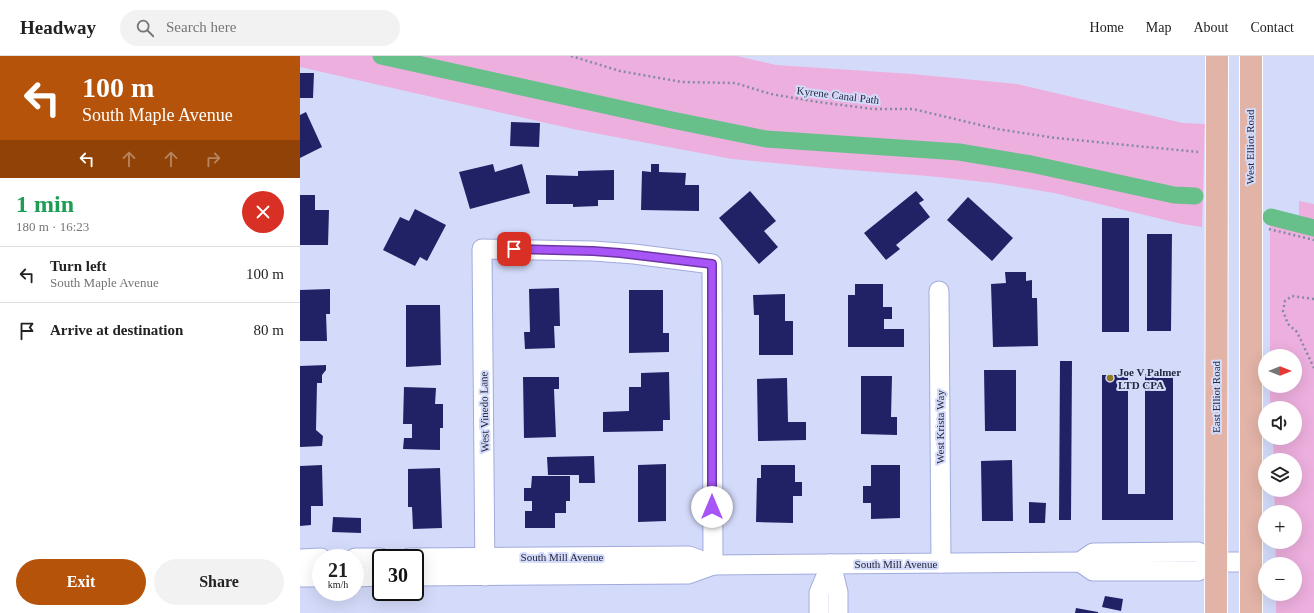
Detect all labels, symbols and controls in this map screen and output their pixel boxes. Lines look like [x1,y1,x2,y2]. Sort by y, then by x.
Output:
search box [120,10,400,46]
text: Headway [20,17,96,38]
icon: search [134,17,156,39]
text: Search here [166,19,236,35]
text: Home [1090,20,1124,35]
text: Map [1146,20,1171,35]
text: About [1193,20,1228,35]
text: Contact [1250,20,1294,35]
icon: left [16,72,68,124]
text: 100 m [82,72,154,103]
street label: Kyrene Canal Path [796,84,880,106]
text: South Maple Avenue [82,105,233,125]
street label: West Elliot Road [1244,109,1256,184]
icon: left [76,148,98,170]
icon: ahead [118,148,140,170]
icon: ahead [160,148,182,170]
icon: right [202,148,224,170]
text: 1 min [16,191,74,217]
button: close [242,191,284,233]
text: 180 m · 16:23 [16,219,89,234]
pin [497,232,531,266]
icon: arrive [503,238,525,260]
text: Turn left [50,258,107,274]
icon: left [16,264,38,286]
text: 100 m [246,266,284,282]
text: South Maple Avenue [50,275,159,290]
icon: arrive [16,320,38,342]
text: Arrive at destination [50,322,183,338]
text: 80 m [254,322,284,338]
north arrow [1258,349,1302,393]
map controls [1258,349,1302,601]
street label: East Elliot Road [1210,360,1222,433]
place label: Joe V Palmer LTD CPA [1118,366,1181,391]
street label: West Vinedo Lane [477,371,491,452]
marker: Joe V Palmer LTD CPA [1105,373,1115,383]
street label: West Krista Way [934,390,946,464]
button: sound [1258,401,1302,445]
button: layers [1258,453,1302,497]
position arrow [691,486,733,528]
button: + [1258,505,1302,549]
speed limit sign: 30 [372,549,424,601]
street label: South Mill Avenue [521,551,604,563]
button: − [1258,557,1302,601]
street label: South Mill Avenue [855,558,938,570]
button: Exit [16,559,146,605]
button: Share [154,559,284,605]
text: 21 [328,559,348,581]
text: km/h [328,579,348,590]

